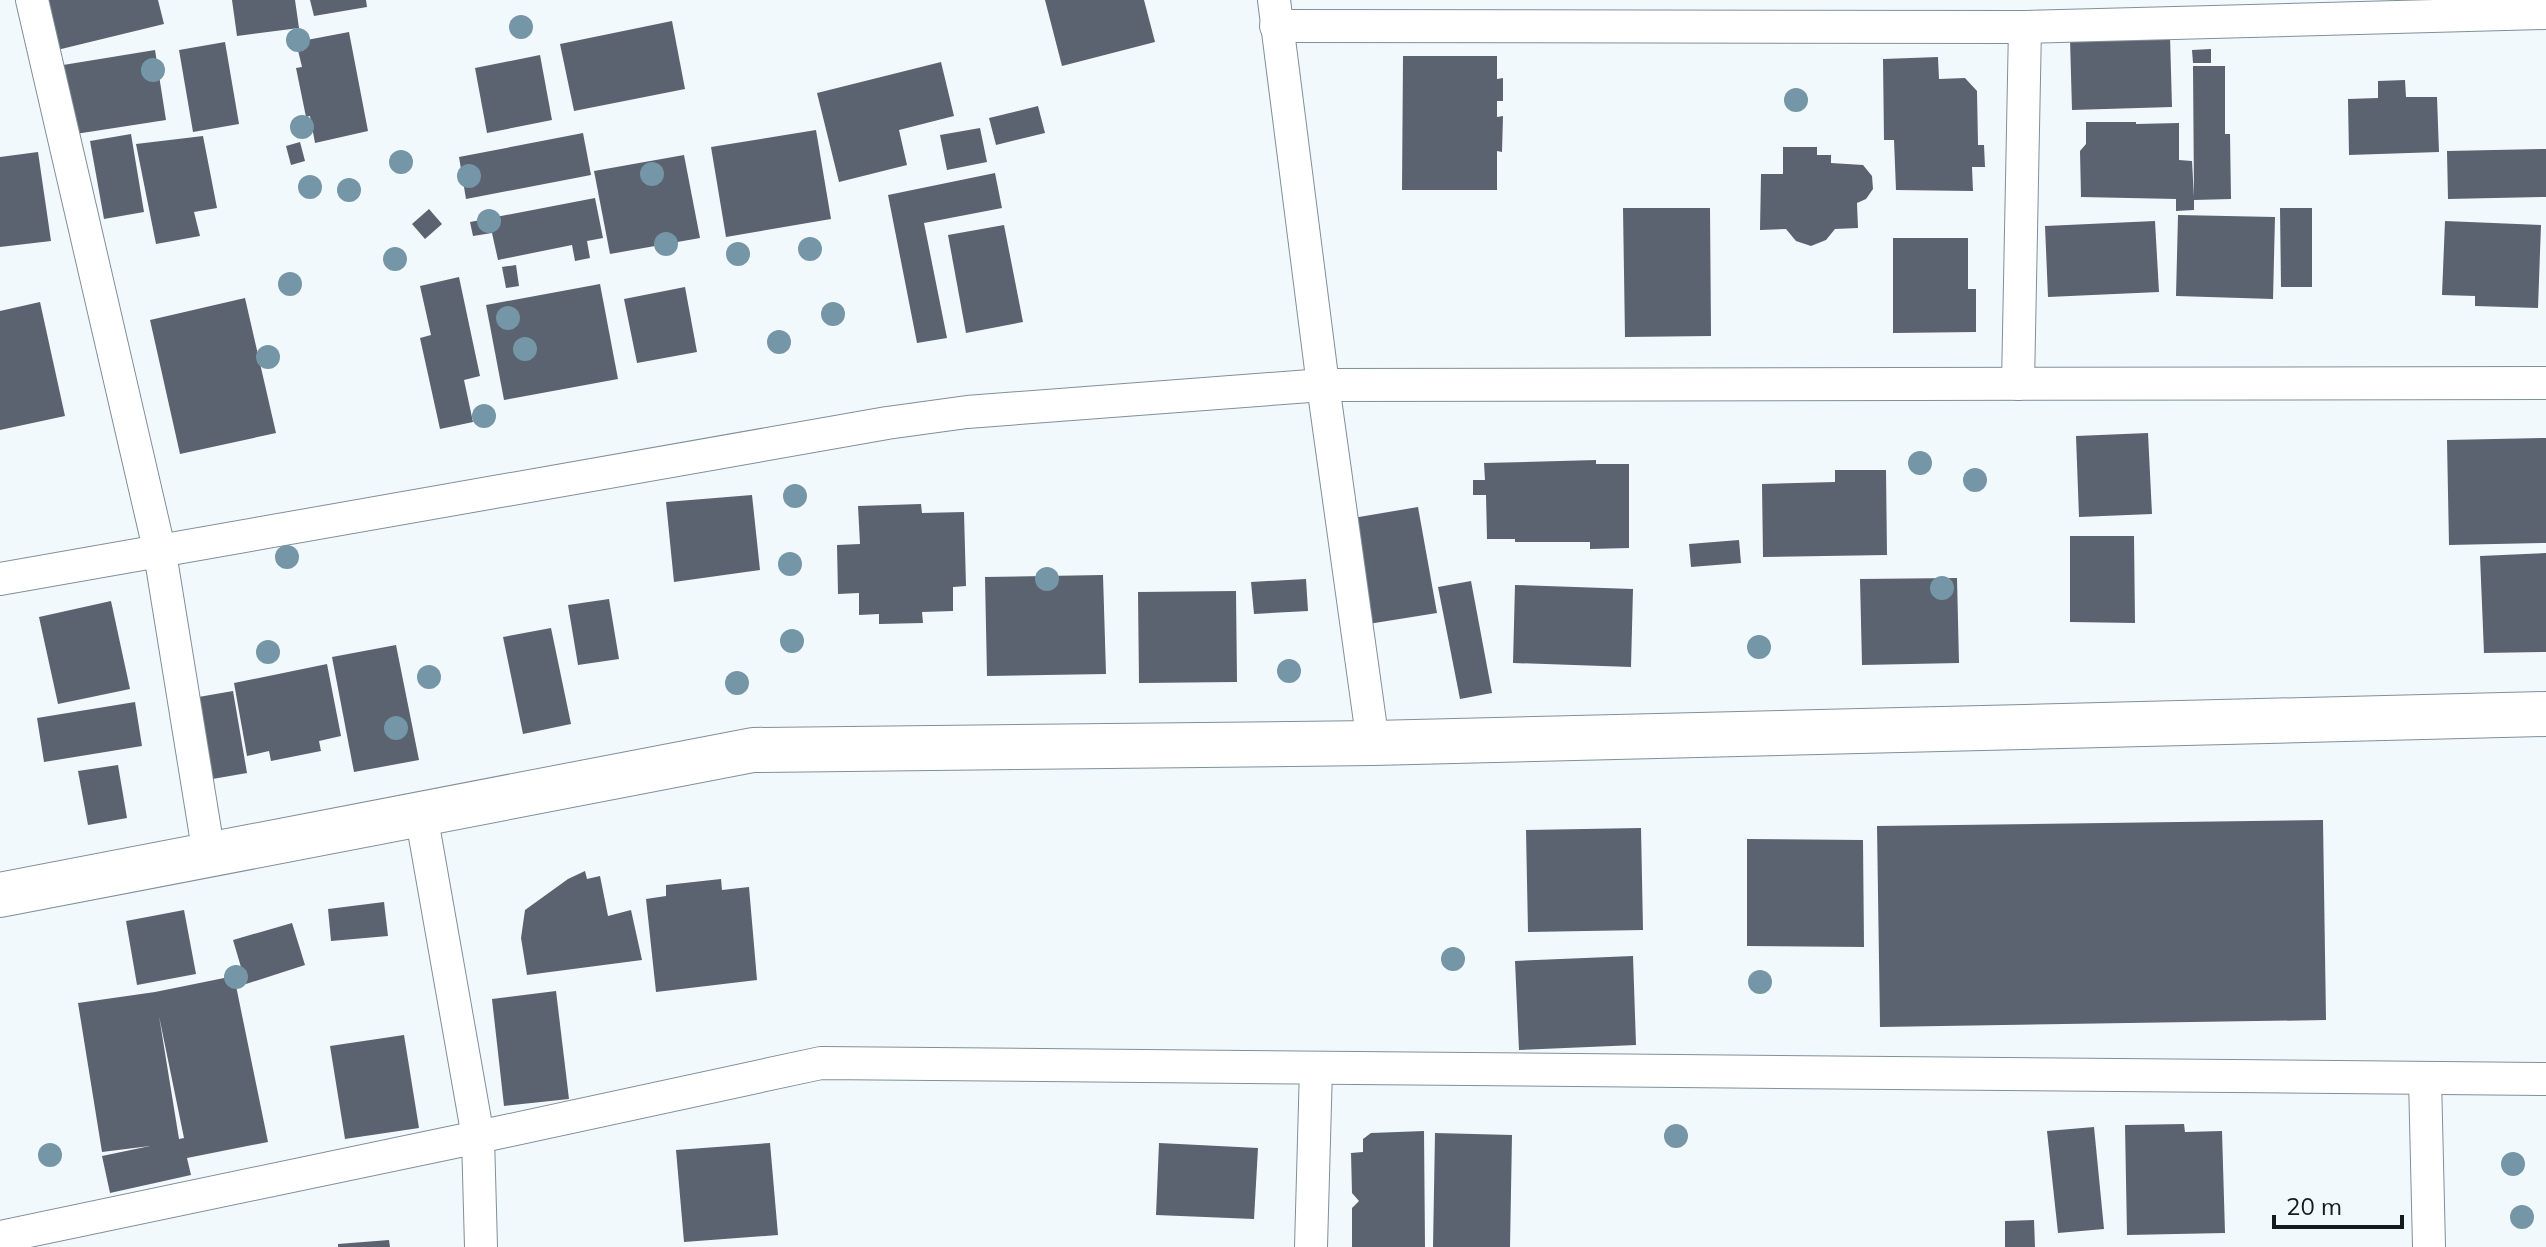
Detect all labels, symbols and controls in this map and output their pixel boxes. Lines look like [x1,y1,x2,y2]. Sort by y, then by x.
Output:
scale bar [2274,1179,2402,1229]
text: 20 m [2286,1191,2342,1221]

